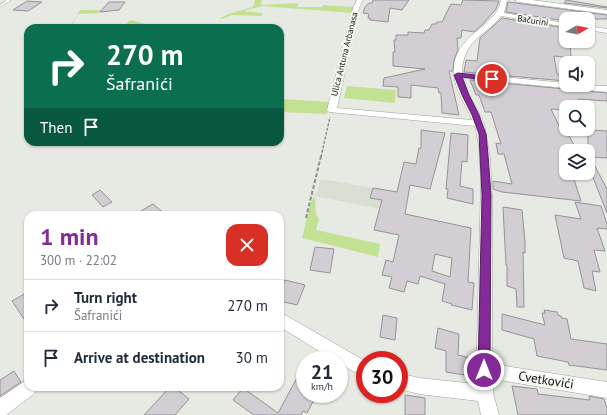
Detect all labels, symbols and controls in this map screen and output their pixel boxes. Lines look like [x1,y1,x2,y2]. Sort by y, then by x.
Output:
street label: Ulica Antuna Arbanasa [328,11,360,97]
street label: Bačurini [517,12,549,28]
north arrow [559,12,595,48]
map controls [559,12,595,180]
text: 270 m [106,36,183,73]
icon: right [40,40,92,92]
button: sound [559,56,595,92]
pin [475,62,509,96]
icon: arrive [481,68,503,90]
text: Šafranići [106,72,173,95]
button: search [559,100,595,136]
icon: arrive [80,116,102,138]
text: Then [40,118,72,137]
button: layers [559,144,595,180]
text: 1 min [40,221,99,252]
button: close [226,224,268,266]
text: 300 m · 22:02 [40,252,117,269]
text: Turn right [74,288,137,307]
icon: right [40,295,62,317]
text: 270 m [227,296,268,315]
text: Šafranići [74,307,122,324]
icon: arrive [40,347,62,369]
text: Arrive at destination [74,348,205,367]
text: 30 m [235,348,268,367]
position arrow [463,349,505,391]
speed limit sign: 30 [356,351,408,403]
text: 21 [311,359,333,385]
street label: Cvetkovići [517,367,575,393]
text: km/h [311,380,333,393]

